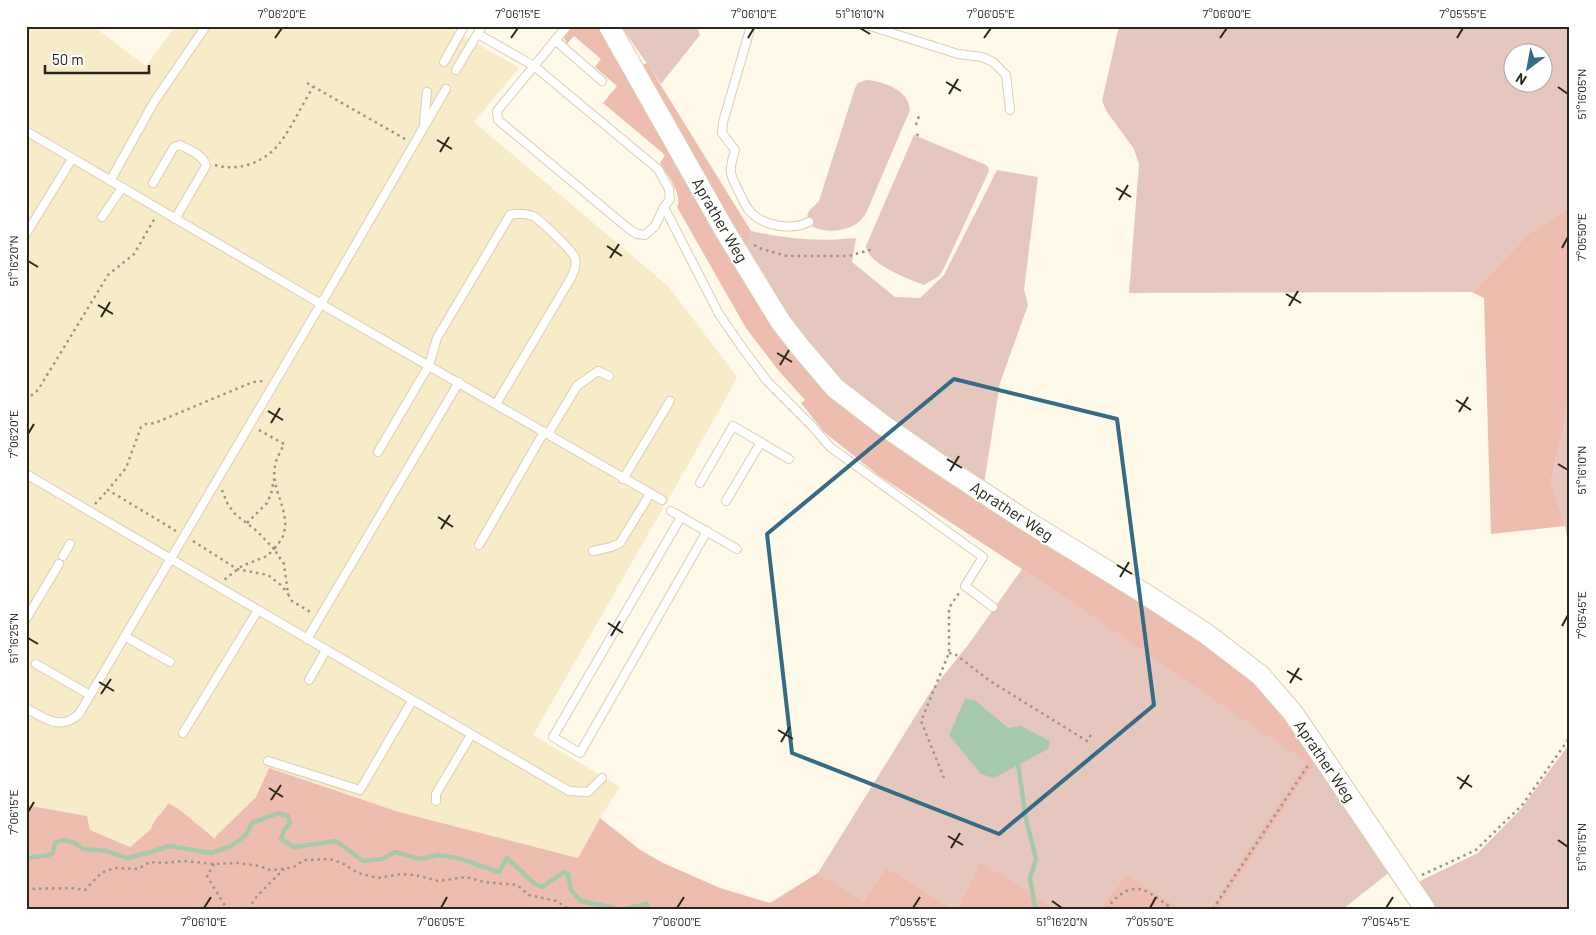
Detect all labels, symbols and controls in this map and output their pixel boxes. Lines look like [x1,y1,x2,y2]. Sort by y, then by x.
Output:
text: 7°06'20"E [258,6,306,20]
text: 7°06'15"E [495,6,541,20]
text: 7°06'10"E [731,6,777,20]
text: 51°16'10"N [836,6,884,20]
text: 7°06'05"E [967,6,1015,20]
text: 7°06'00"E [1203,6,1251,20]
text: 7°05'55"E [1439,6,1487,20]
scale bar [45,42,149,74]
north arrow [1504,42,1554,92]
text: 50 m [52,50,84,68]
text: 51°16'05"N [1574,69,1588,119]
text: N [1512,70,1529,89]
street label: Aprather Weg [689,174,752,266]
text: 7°05'50"E [1574,213,1588,261]
text: 51°16'20"N [6,235,20,287]
text: 7°06'20"E [6,410,20,458]
text: 51°16'10"N [1574,446,1588,494]
street label: Aprather Weg [967,477,1057,544]
text: 7°05'45"E [1574,591,1588,639]
text: 51°16'25"N [6,613,20,663]
street label: Aprather Weg [1291,716,1360,805]
text: 7°06'15"E [6,789,20,835]
text: 51°16'15"N [1574,823,1588,871]
text: 7°06'10"E [181,914,227,928]
text: 7°06'05"E [417,914,465,928]
text: 7°06'00"E [653,914,701,928]
text: 7°05'55"E [889,914,937,928]
text: 51°16'20"N [1036,914,1088,928]
text: 7°05'50"E [1126,914,1174,928]
text: 7°05'45"E [1362,914,1410,928]

